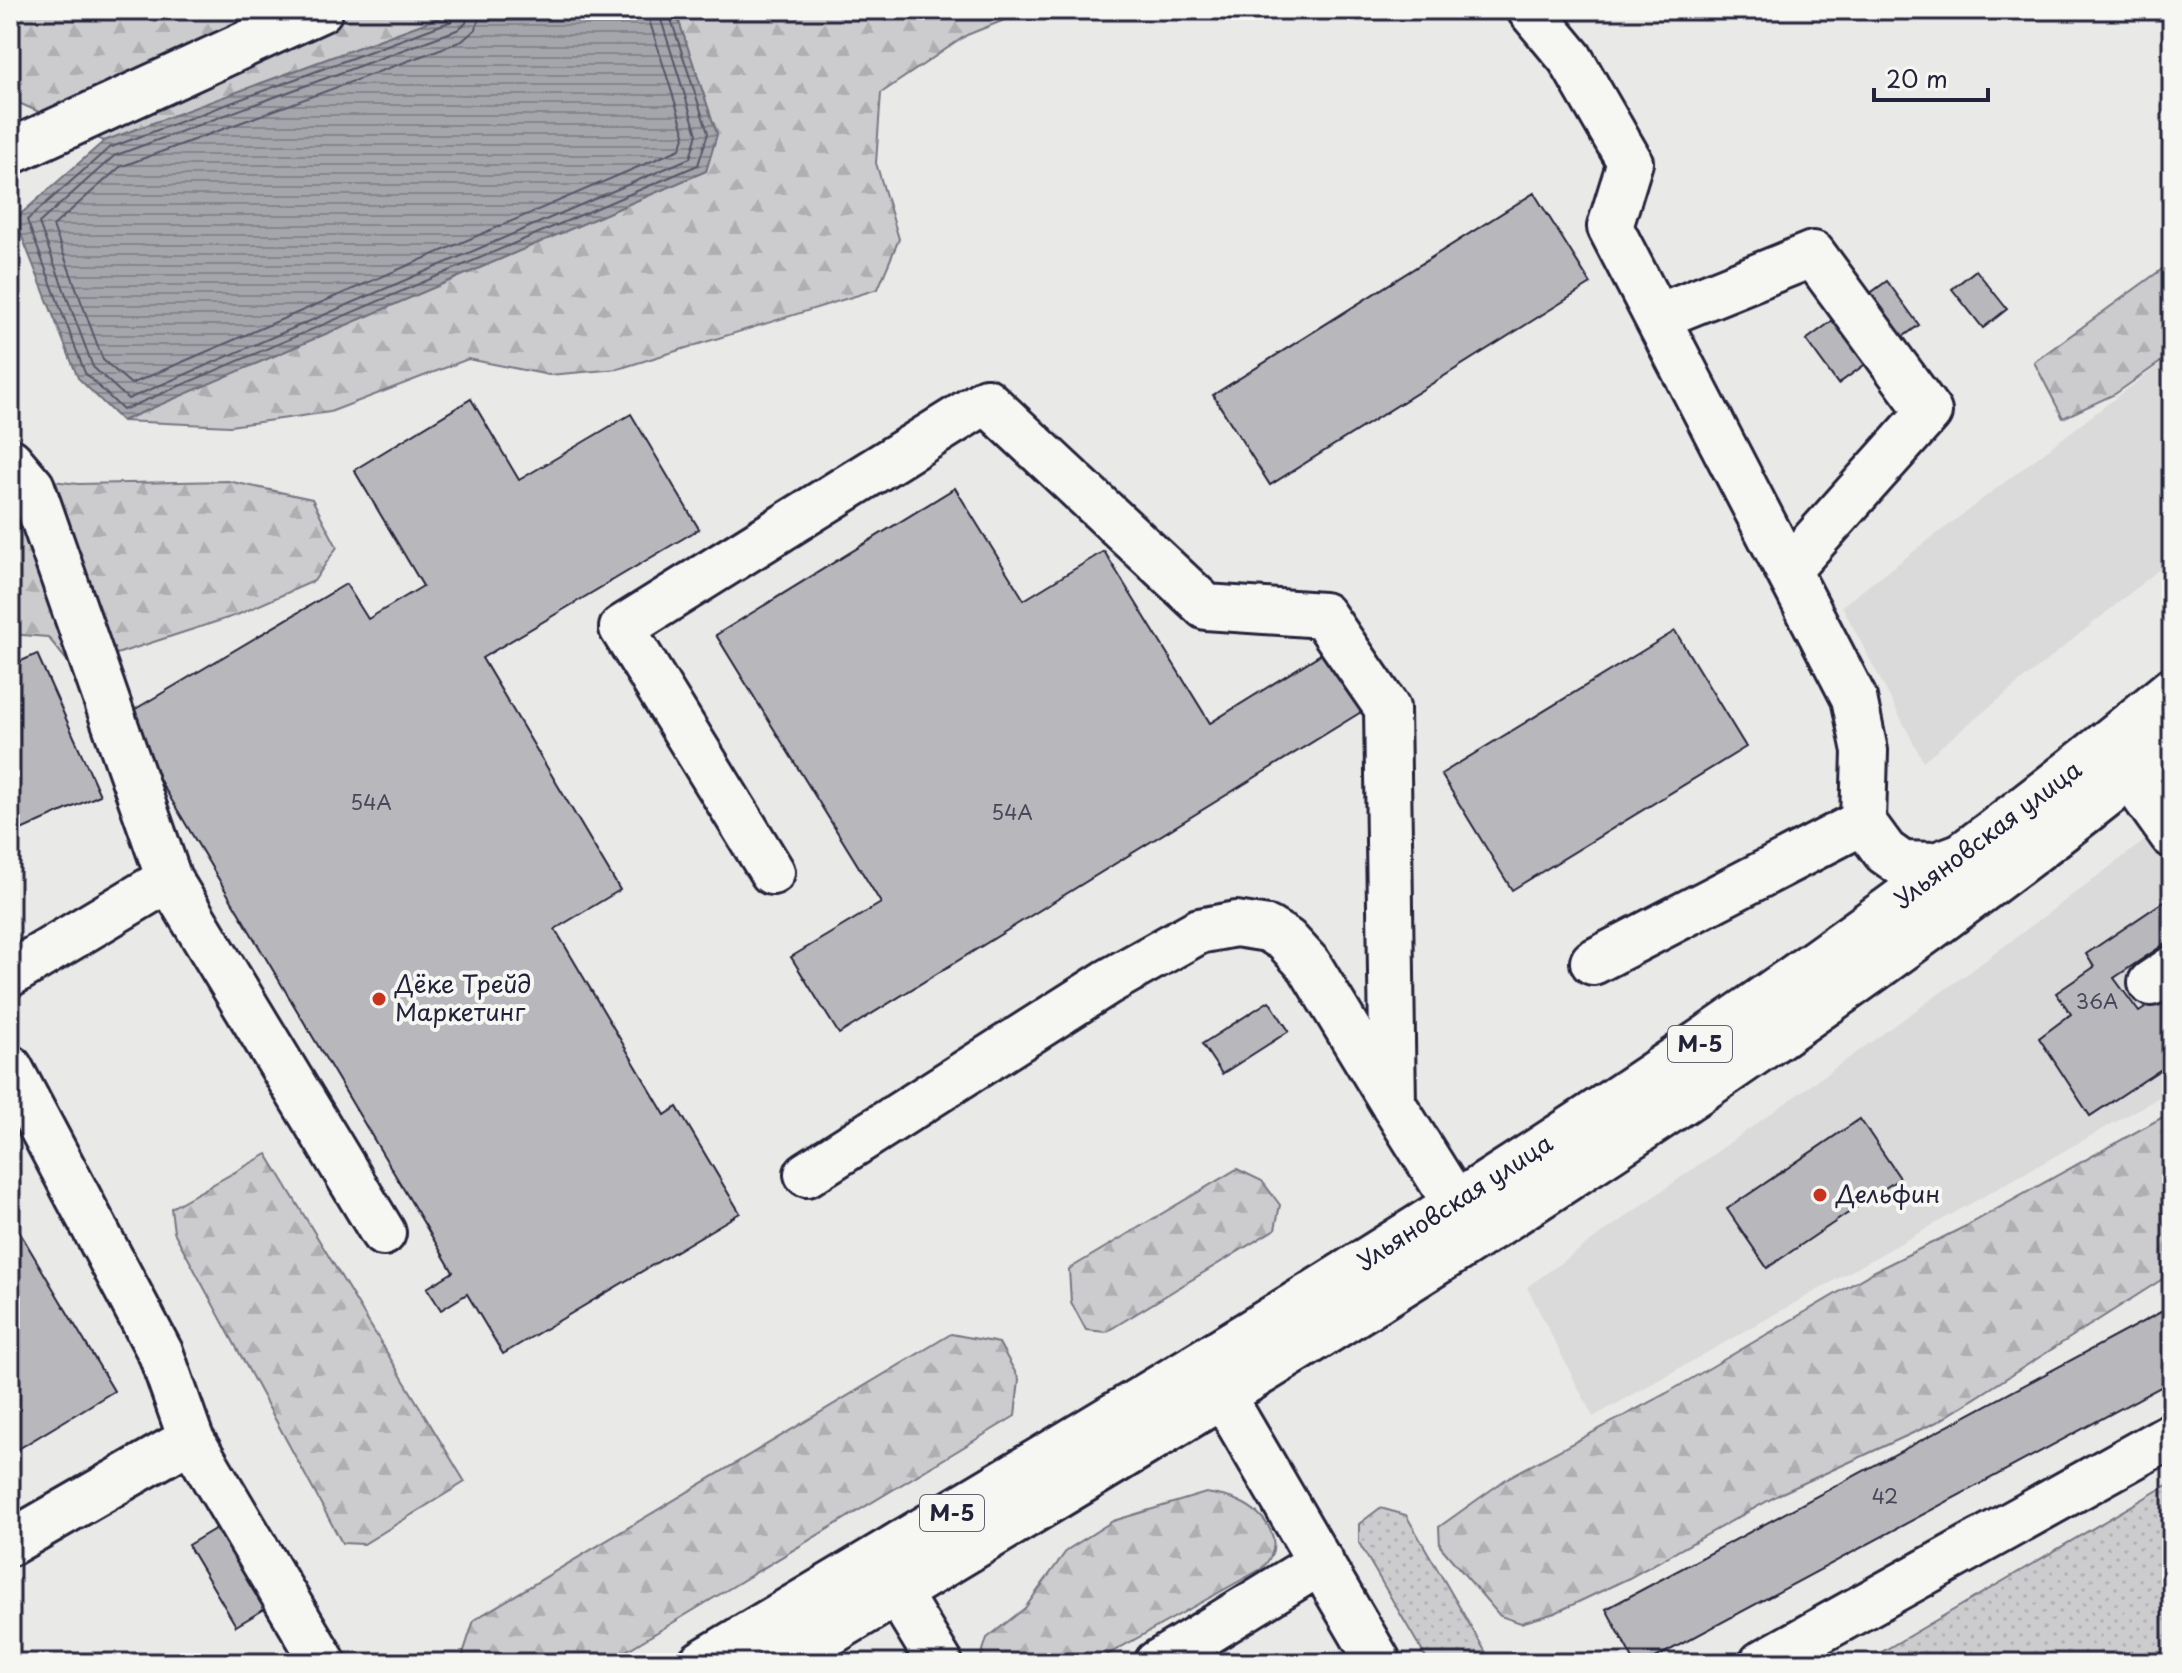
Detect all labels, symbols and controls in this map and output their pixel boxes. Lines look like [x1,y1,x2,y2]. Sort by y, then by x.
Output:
scale bar [1874,52,1988,102]
text: 20 m [1886,60,1948,96]
street label: Ульяновская улица [1885,751,2088,916]
house number: 54А [350,787,392,817]
house number: 54А [991,797,1033,827]
place label: Дёке Трейд Маркетинг [394,965,532,1029]
house number: 36А [2076,986,2118,1016]
marker: Дёке Трейд Маркетинг [370,990,388,1008]
road number: М-5 [1668,1026,1732,1062]
street label: Ульяновская улица [1349,1124,1559,1278]
place label: Дельфин [1835,1175,1940,1211]
marker: Дельфин [1811,1186,1829,1204]
house number: 42 [1872,1481,1898,1511]
road number: М-5 [920,1495,984,1531]

